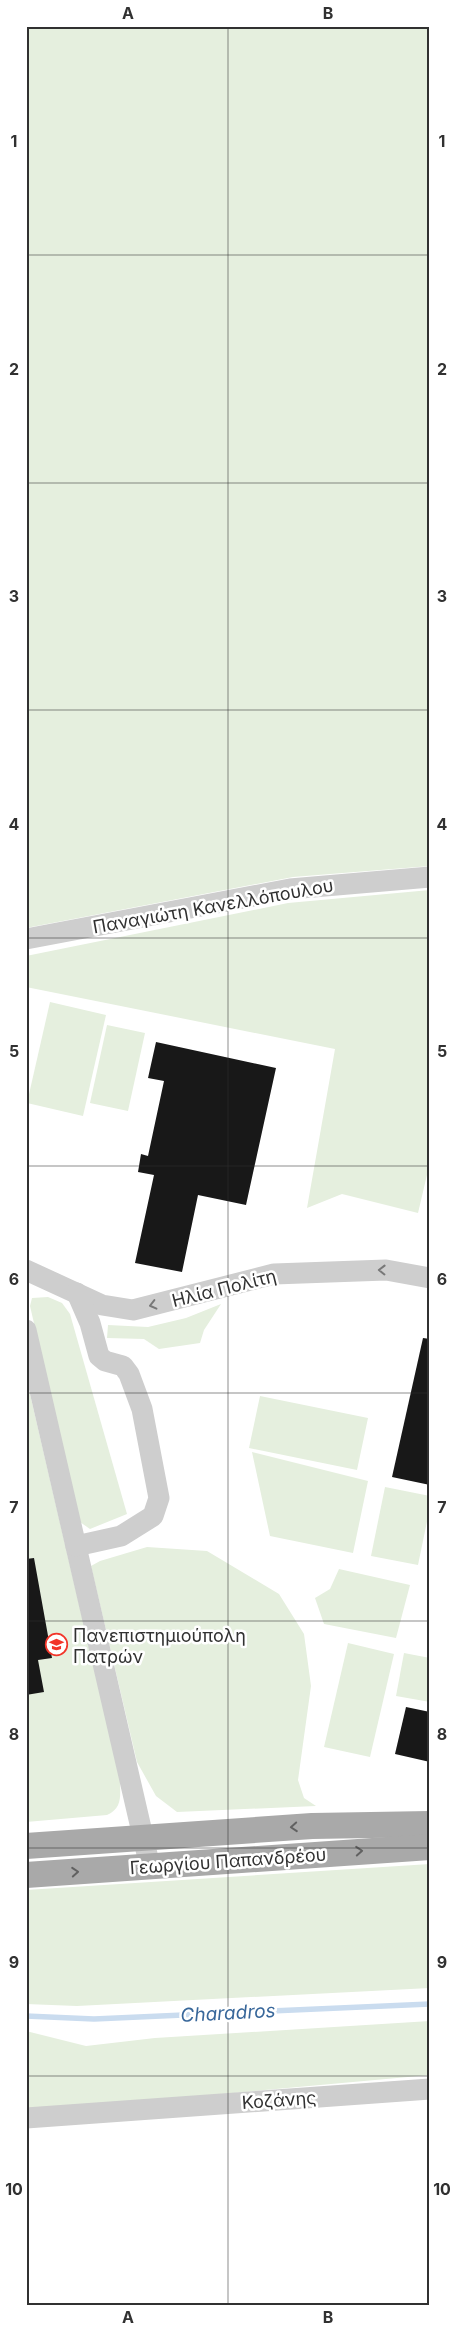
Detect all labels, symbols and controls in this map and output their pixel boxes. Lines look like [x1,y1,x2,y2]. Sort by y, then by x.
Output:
text: A [122,3,134,23]
text: B [323,3,333,23]
text: 1 [11,131,17,151]
text: 1 [439,131,445,151]
text: 2 [9,359,19,379]
text: 2 [437,359,447,379]
text: 3 [9,586,19,606]
text: 3 [437,586,447,606]
text: 4 [9,814,20,834]
text: 4 [437,814,448,834]
street label: Παναγιώτη Κανελλόπουλου [91,874,335,938]
text: 5 [9,1041,19,1061]
text: 5 [437,1041,447,1061]
street label: Ηλία Πολίτη [170,1265,278,1311]
one-way arrow [378,1265,386,1276]
text: 6 [9,1269,19,1289]
text: 6 [437,1269,447,1289]
one-way arrow [149,1299,158,1310]
text: 7 [9,1497,19,1517]
text: 7 [437,1497,447,1517]
place label: Πανεπιστημιούπολη Πατρών [73,1625,246,1667]
school or university icon: Πανεπιστημιούπολη Πατρών [45,1633,69,1657]
text: 8 [9,1724,19,1744]
text: 8 [437,1724,447,1744]
one-way arrow [289,1821,297,1832]
street label: Γεωργίου Παπανδρέου [129,1844,327,1878]
one-way arrow [355,1846,363,1857]
one-way arrow [71,1866,79,1877]
text: 9 [9,1952,19,1972]
text: 9 [437,1952,447,1972]
water label: Charadros [180,1999,276,2027]
street label: Κοζάνης [241,2087,317,2113]
text: 10 [5,2179,23,2199]
text: 10 [433,2179,451,2199]
text: A [122,2307,134,2327]
text: B [323,2307,333,2327]

